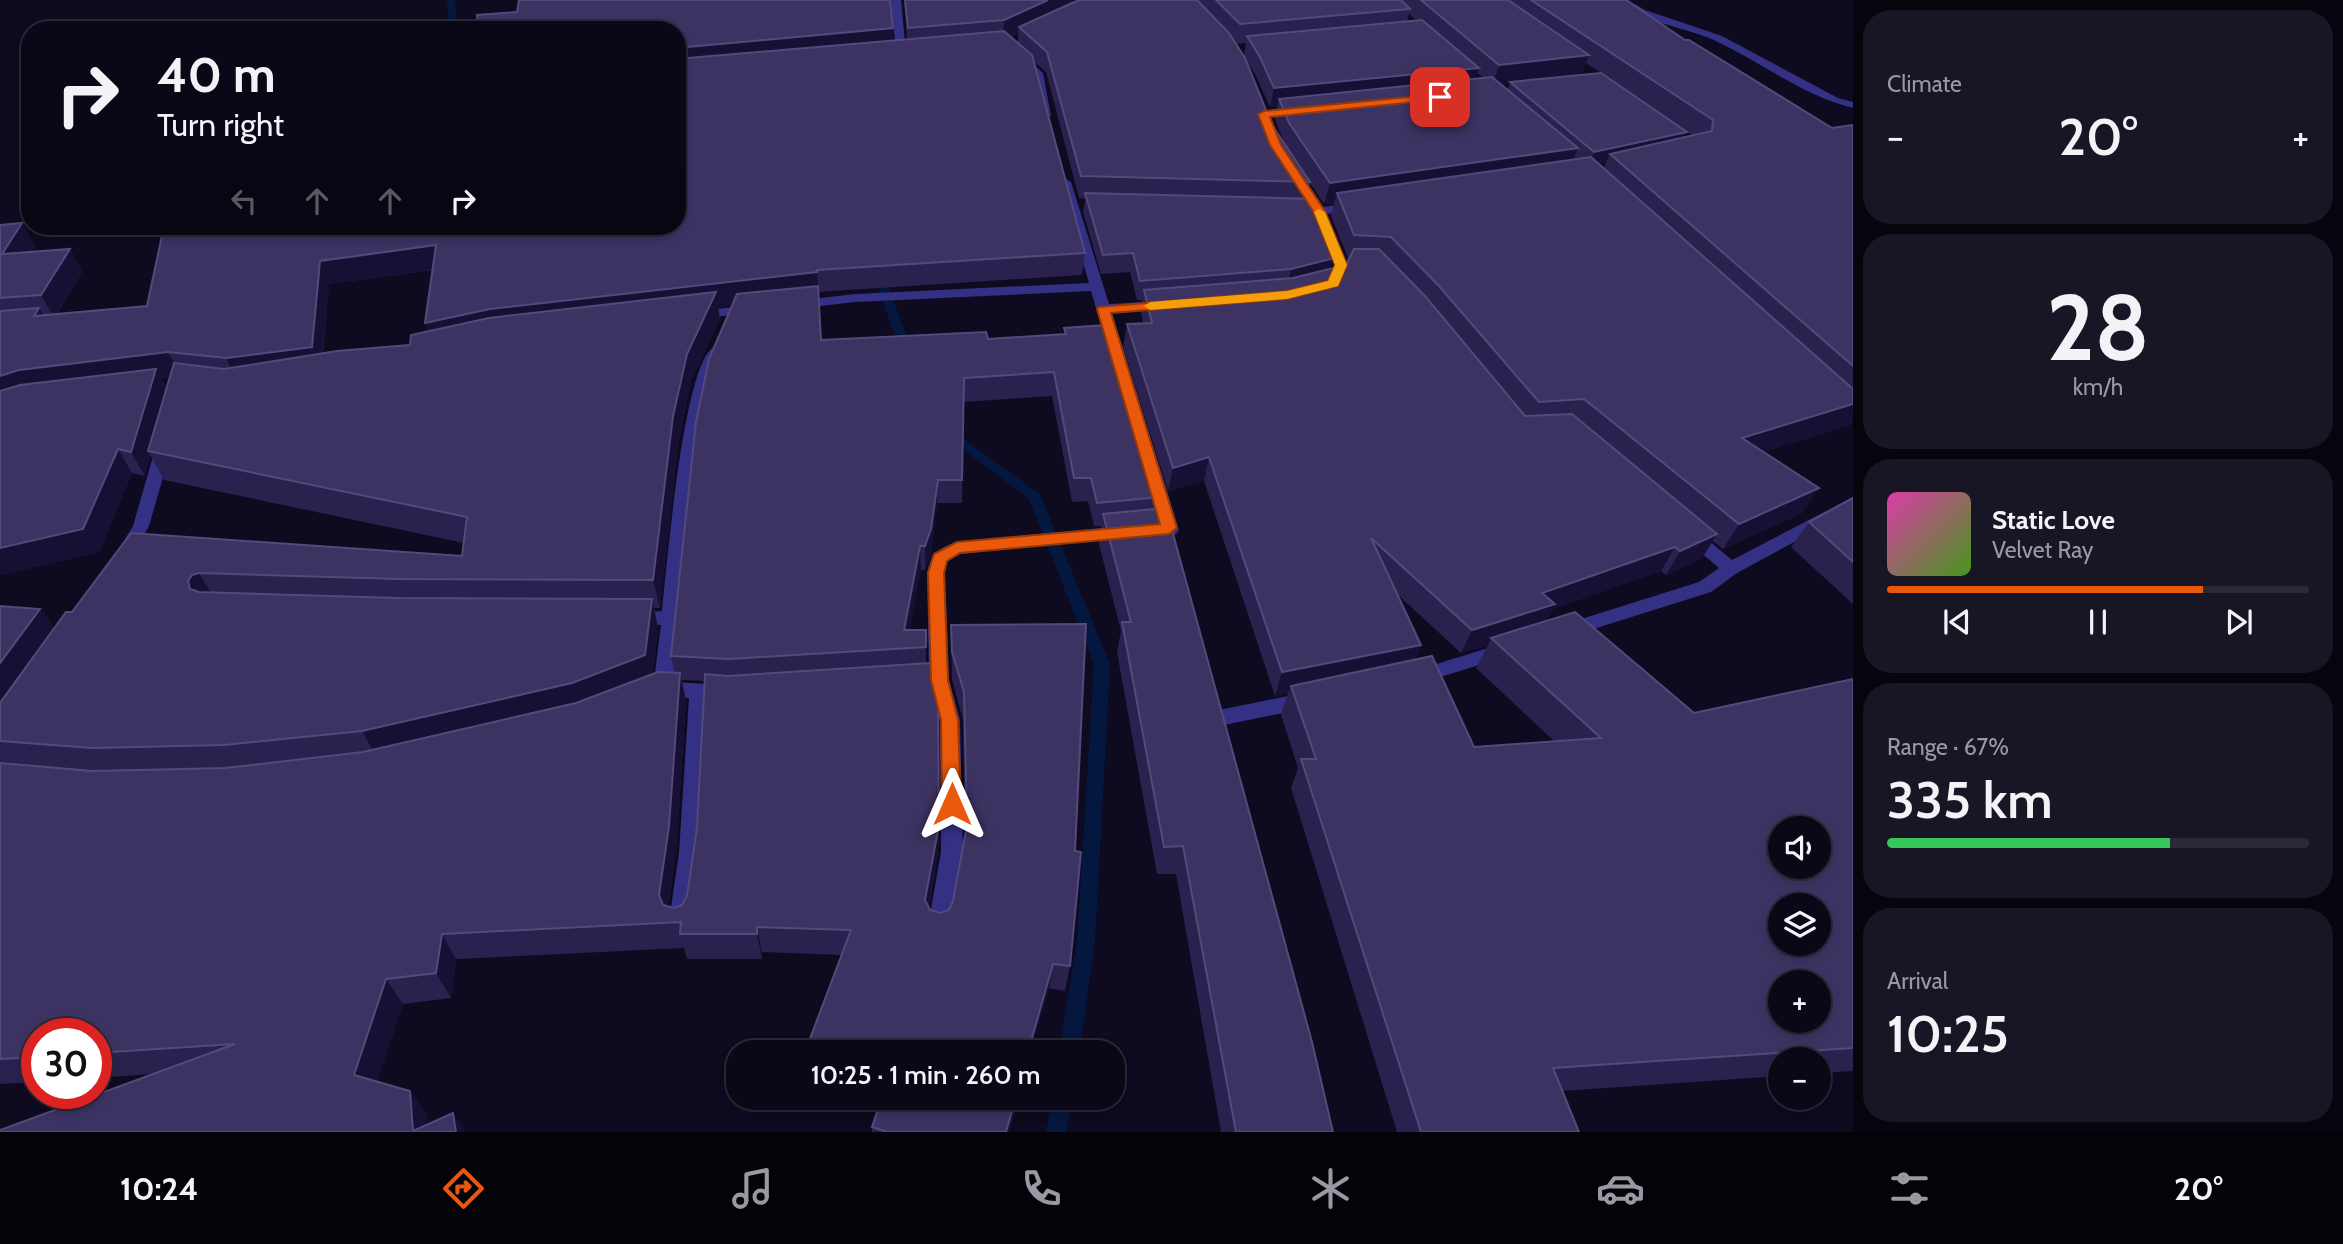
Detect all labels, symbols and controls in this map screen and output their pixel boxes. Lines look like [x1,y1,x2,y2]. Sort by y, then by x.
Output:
text: 40 m [157,45,276,104]
icon: right [42,49,133,140]
pin [1410,67,1470,127]
text: Climate [1887,70,1962,98]
icon: arrive [1421,78,1459,116]
text: Turn right [157,105,284,144]
text: 20° [2058,105,2138,168]
text: − [1887,113,1904,160]
text: + [2292,113,2309,160]
icon: left [225,182,263,220]
icon: ahead [298,182,336,220]
icon: ahead [371,182,409,220]
icon: right [444,182,482,220]
text: 28 [2046,272,2150,383]
text: km/h [2073,373,2123,401]
text: Static Love [1992,504,2115,536]
text: Velvet Ray [1992,536,2093,564]
icon: previous [1938,603,1976,641]
icon: pause [2079,603,2117,641]
icon: next [2220,603,2258,641]
text: Range · 67% [1887,733,2009,761]
position arrow [915,767,989,841]
text: 335 km [1887,768,2053,831]
map controls [1768,816,1831,1110]
button: sound [1768,816,1831,879]
button: layers [1768,893,1831,956]
text: Arrival [1887,967,1948,995]
button: + [1768,970,1831,1033]
text: 10:25 [1887,1002,2009,1065]
speed limit sign: 30 [21,1018,112,1109]
button: − [1768,1047,1831,1110]
text: 10:25 · 1 min · 260 m [811,1059,1040,1091]
icon: directions [439,1164,488,1213]
icon: music [728,1164,777,1213]
icon: phone [1017,1164,1066,1213]
icon: climate [1306,1164,1355,1213]
icon: car [1596,1164,1645,1213]
icon: filters [1885,1164,1934,1213]
text: 10:24 [120,1169,198,1208]
text: 20° [2174,1169,2223,1208]

